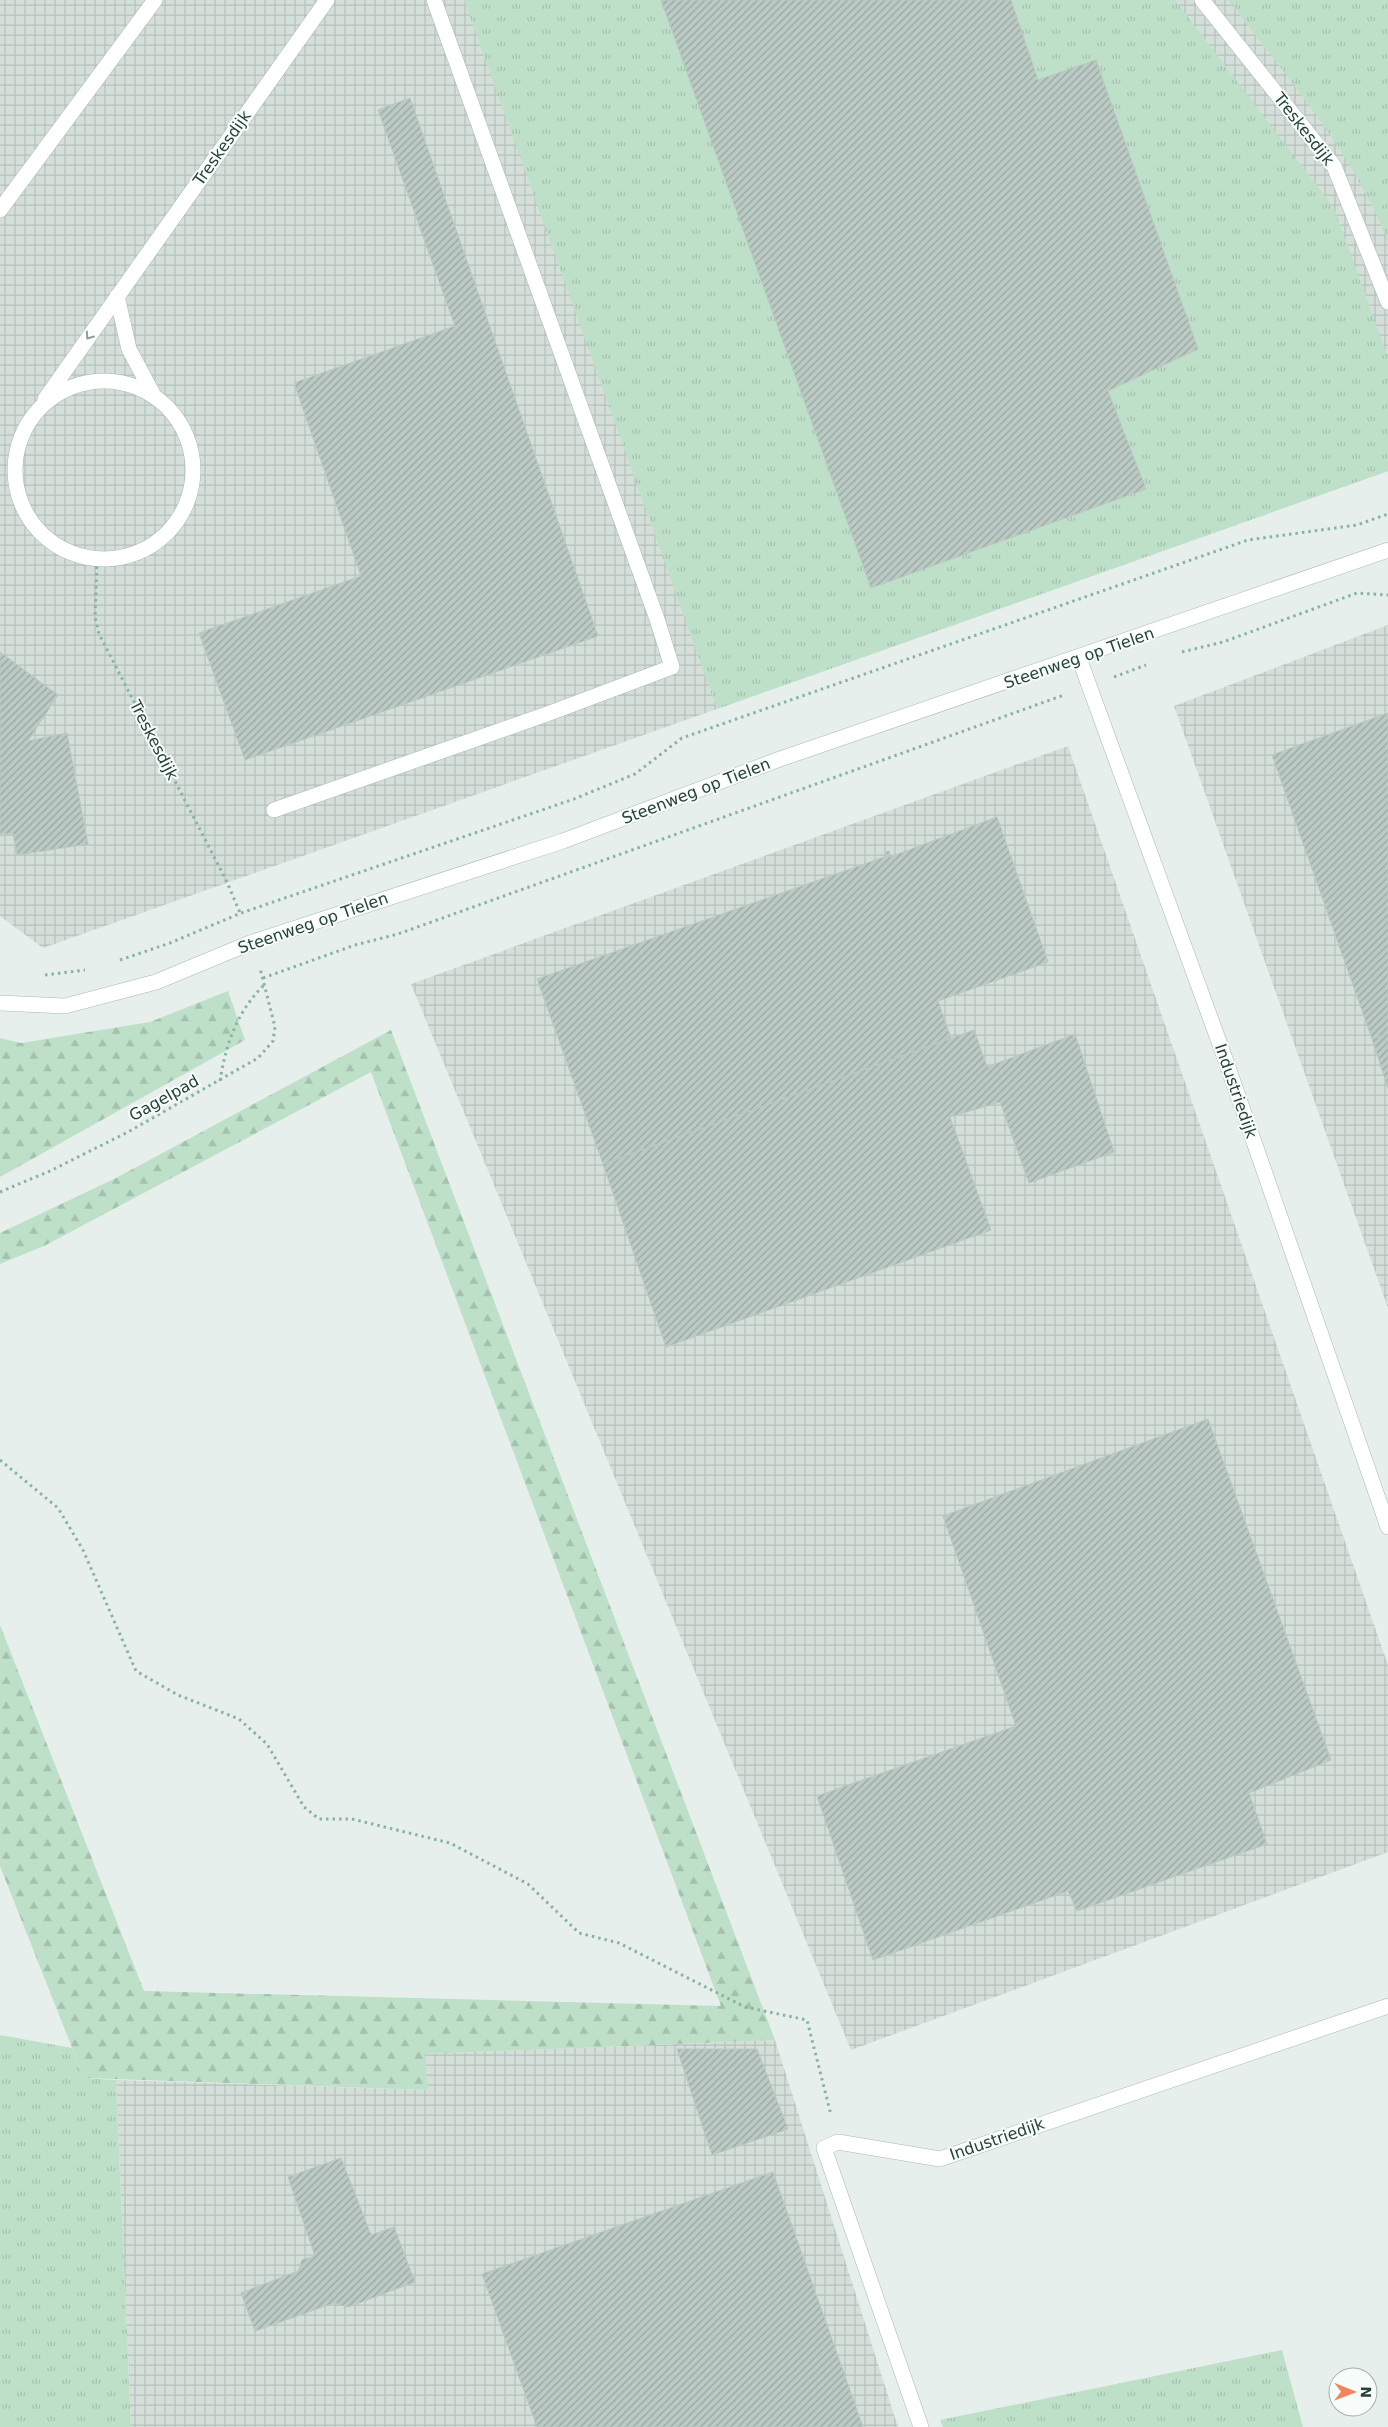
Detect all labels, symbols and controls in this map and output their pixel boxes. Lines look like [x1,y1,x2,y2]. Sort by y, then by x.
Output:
street label: Treskesdijk [1269,88,1339,170]
street label: Treskesdijk [189,106,255,190]
one-way arrow [86,330,95,340]
street label: Steenweg op Tielen [1001,623,1157,693]
street label: Treskesdijk [125,696,183,784]
street label: Steenweg op Tielen [619,754,773,828]
street label: Steenweg op Tielen [235,888,391,958]
street label: Industriedijk [1211,1041,1261,1142]
street label: Gagelpad [126,1071,202,1125]
street label: Industriedijk [947,2114,1048,2164]
north arrow [1328,2367,1378,2417]
text: N [1358,2386,1374,2398]

